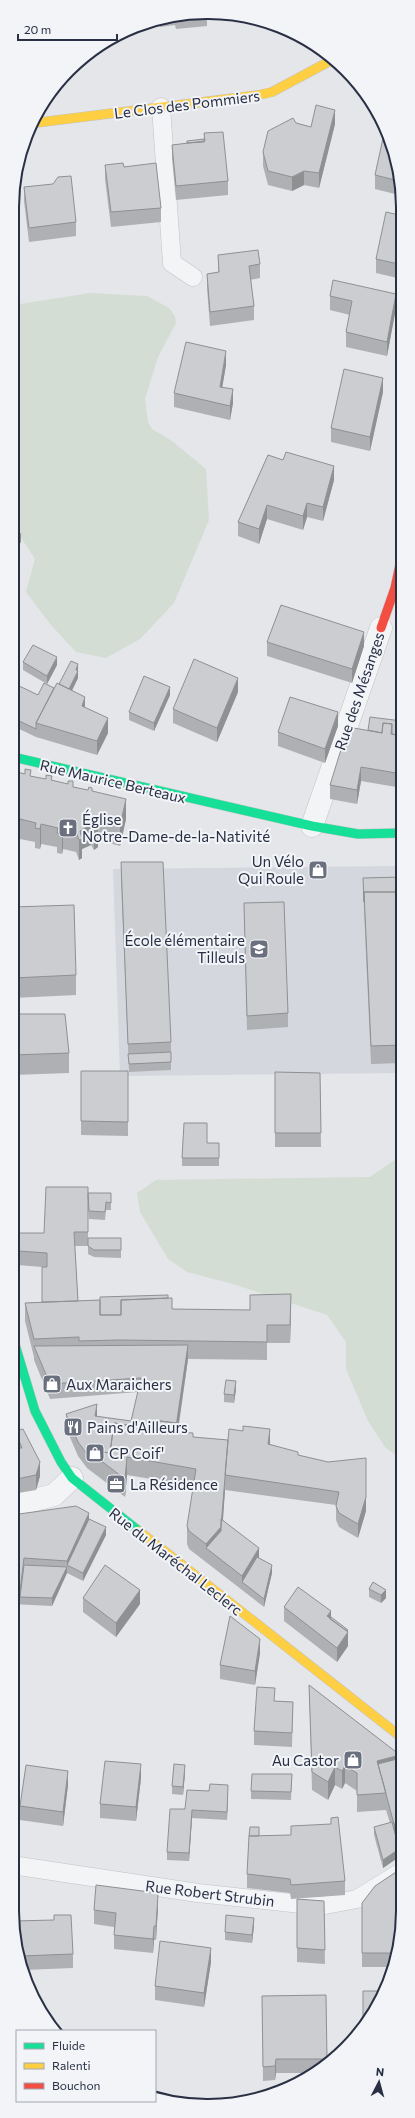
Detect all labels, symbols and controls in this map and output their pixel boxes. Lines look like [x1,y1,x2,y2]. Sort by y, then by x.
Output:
scale bar [18,16,117,42]
text: 20 m [24,22,51,36]
street label: Le Clos des Pommiers [113,86,261,122]
street label: Rue des Mésanges [330,629,388,752]
street label: Rue Maurice Berteaux [38,755,188,807]
place label: Église Notre-Dame-de-la-Nativité [82,809,270,845]
church icon: Église Notre-Dame-de-la-Nativité [57,817,79,839]
place label: Un Vélo Qui Roule [238,852,304,887]
shop icon: Un Vélo Qui Roule [307,859,329,881]
place label: École élémentaire Tilleuls [124,930,245,966]
school or university icon: École élémentaire Tilleuls [248,938,270,960]
shop icon: Aux Maraichers [41,1373,63,1395]
place label: Aux Maraichers [66,1375,172,1393]
restaurant icon: Pains d'Ailleurs [62,1416,84,1438]
place label: Pains d'Ailleurs [87,1418,188,1436]
shop icon: CP Coif' [84,1442,106,1464]
place label: CP Coif' [109,1444,164,1462]
office icon: La Résidence [105,1473,127,1495]
place label: La Résidence [130,1475,218,1493]
street label: Rue du Maréchal Leclerc [106,1503,246,1619]
shop icon: Au Castor [342,1749,364,1771]
place label: Au Castor [272,1751,339,1769]
street label: Rue Robert Strubin [144,1876,276,1910]
legend [16,2030,156,2102]
text: Fluide [52,2038,85,2052]
text: Ralenti [52,2058,91,2072]
north arrow [359,2062,399,2102]
text: N [375,2065,385,2078]
text: Bouchon [52,2078,100,2092]

